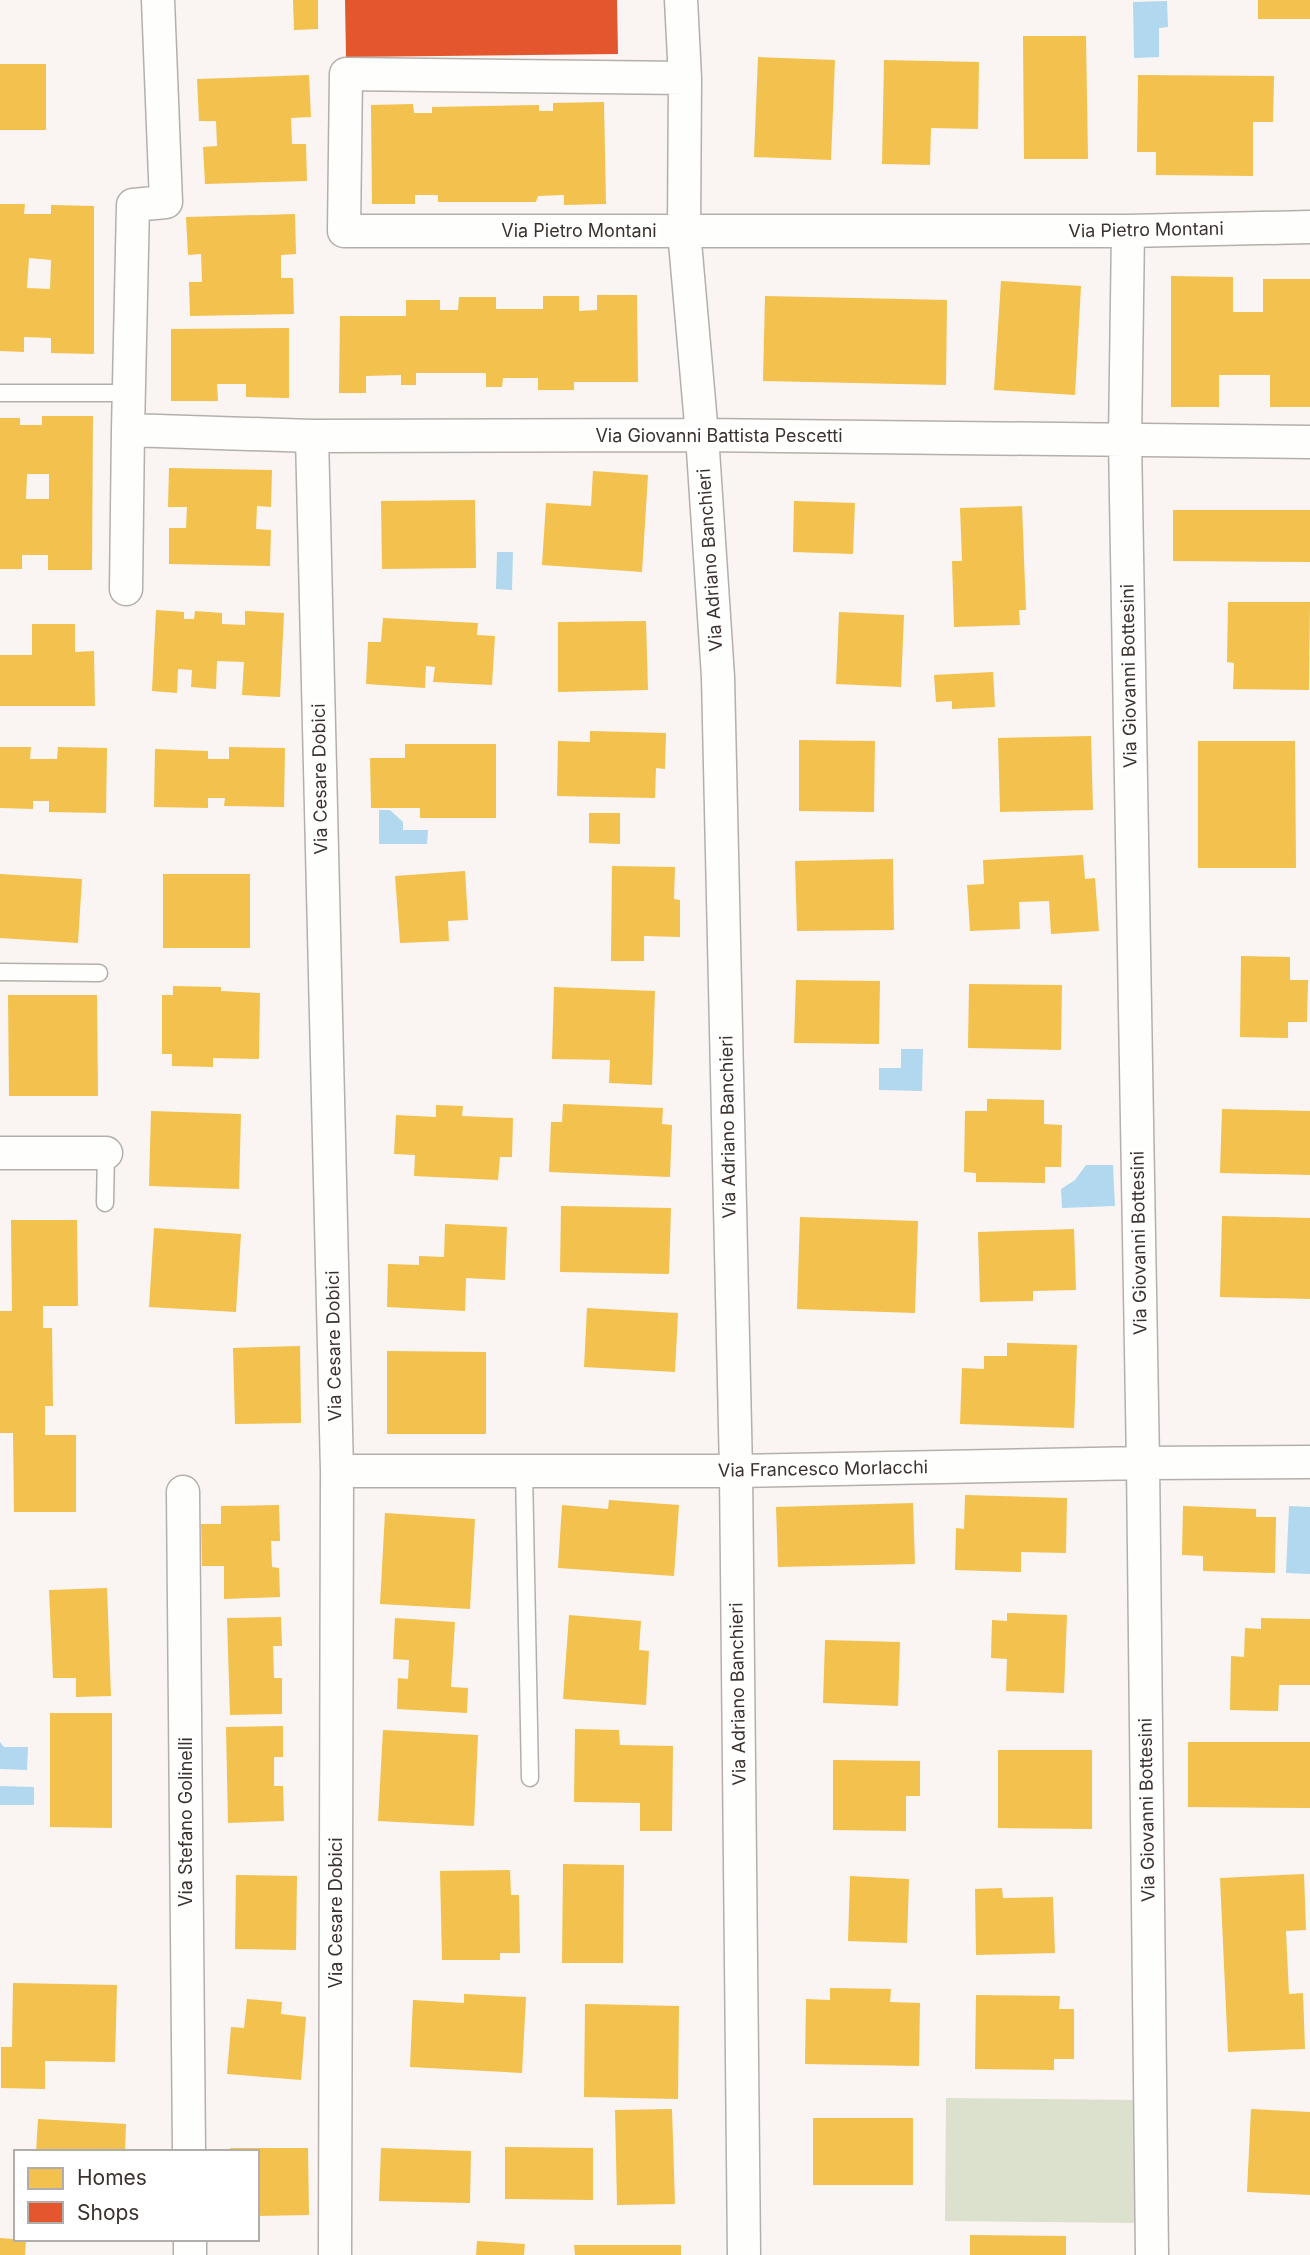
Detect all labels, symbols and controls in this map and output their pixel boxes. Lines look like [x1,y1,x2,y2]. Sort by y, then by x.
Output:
street label: Via Pietro Montani [1068,218,1224,241]
street label: Via Pietro Montani [501,220,657,241]
street label: Via Giovanni Battista Pescetti [595,425,843,446]
street label: Via Adriano Banchieri [693,468,726,652]
street label: Via Giovanni Bottesini [1116,584,1141,768]
street label: Via Cesare Dobici [308,703,331,855]
street label: Via Adriano Banchieri [715,1035,740,1219]
street label: Via Giovanni Bottesini [1126,1151,1151,1335]
street label: Via Cesare Dobici [322,1270,345,1422]
street label: Via Francesco Morlacchi [718,1456,928,1481]
street label: Via Adriano Banchieri [725,1602,750,1786]
street label: Via Giovanni Bottesini [1134,1718,1159,1902]
street label: Via Stefano Golinelli [175,1737,196,1907]
street label: Via Cesare Dobici [325,1837,346,1989]
legend [14,2150,259,2241]
text: Homes [77,2165,147,2190]
text: Shops [77,2200,139,2225]

